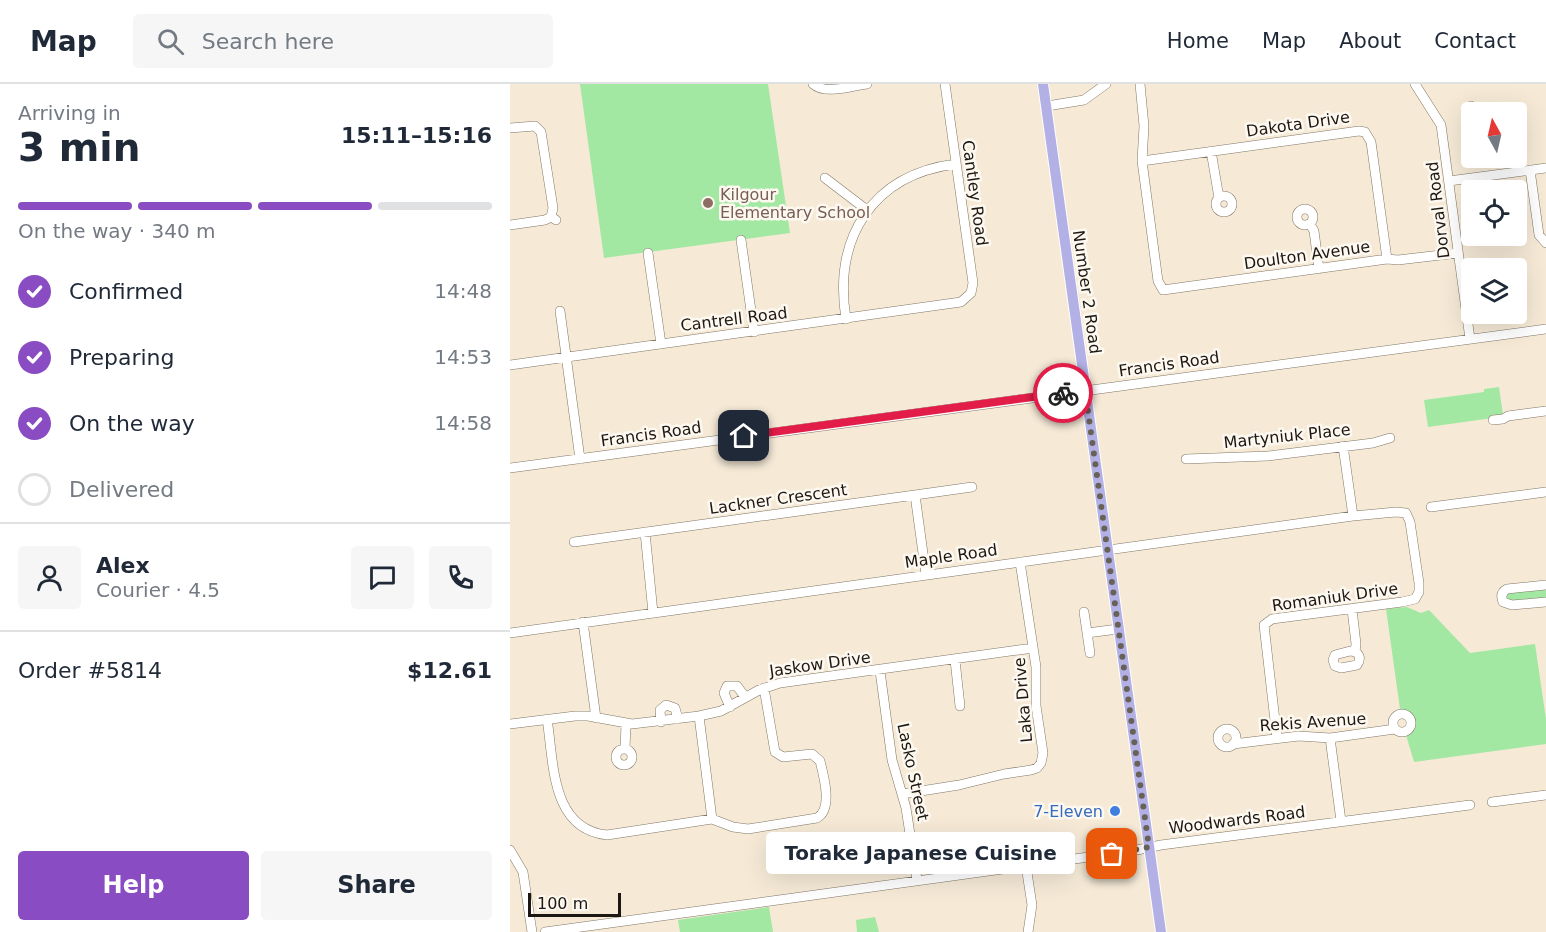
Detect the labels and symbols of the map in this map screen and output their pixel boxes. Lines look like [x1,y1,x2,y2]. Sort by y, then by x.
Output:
north arrow [1461,102,1527,168]
street label: Dakota Drive [1245,107,1351,141]
street label: Cantley Road [958,139,992,247]
street label: Dorval Road [1423,160,1453,260]
place label: Kilgour Elementary School [720,185,870,222]
marker: Kilgour Elementary School [701,196,715,210]
street label: Number 2 Road [1069,229,1105,355]
street label: Doulton Avenue [1243,237,1371,273]
street label: Cantrell Road [679,303,789,335]
street label: Francis Road [1117,348,1221,380]
courier [1033,363,1093,423]
pin [718,410,769,461]
street label: Francis Road [599,418,703,450]
street label: Martyniuk Place [1223,420,1351,452]
street label: Lackner Crescent [708,480,848,518]
street label: Maple Road [903,540,999,572]
street label: Romaniuk Drive [1271,579,1399,615]
street label: Jaskow Drive [767,647,872,681]
street label: Laka Drive [1010,657,1036,743]
street label: Rekis Avenue [1259,709,1367,735]
street label: Lasko Street [893,721,933,823]
place label: 7-Eleven [1033,802,1103,821]
street label: Woodwards Road [1168,802,1306,838]
marker: 7-Eleven [1108,804,1122,818]
pin [1086,828,1137,879]
callout: Torake Japanese Cuisine [767,833,1076,875]
scale bar [528,890,621,918]

